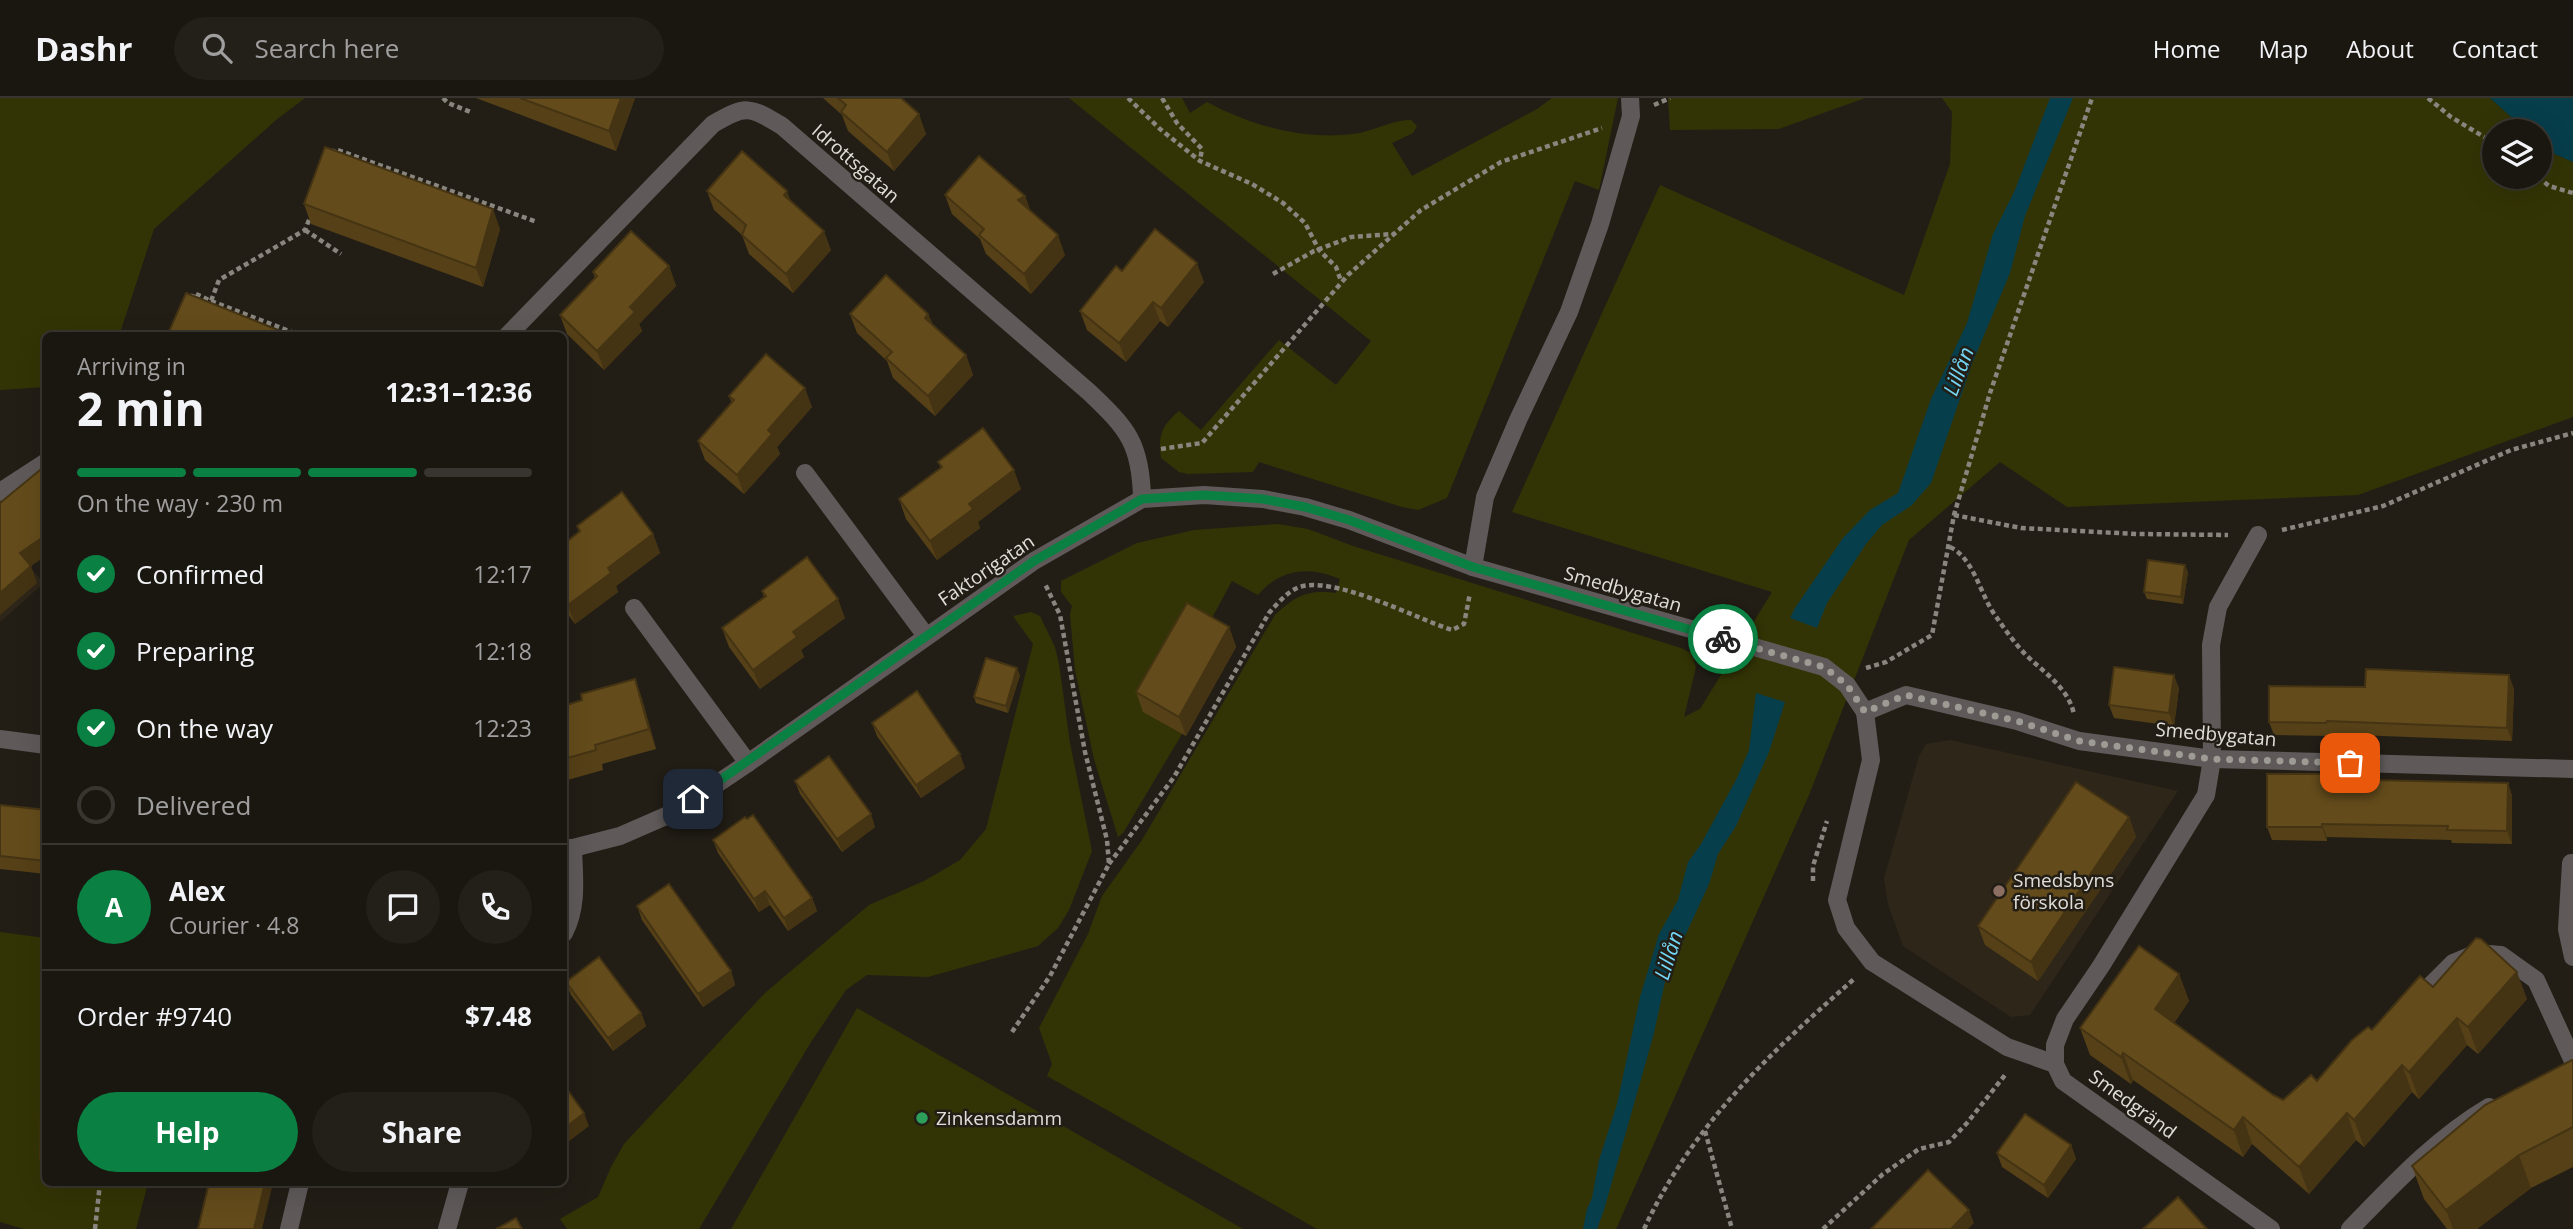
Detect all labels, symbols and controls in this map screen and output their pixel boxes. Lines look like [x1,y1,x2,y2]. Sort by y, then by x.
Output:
search box [174,17,664,80]
text: Dashr [35,26,132,71]
icon: search [198,29,236,67]
text: Search here [254,30,399,66]
text: Home [2153,32,2221,65]
text: Map [2259,32,2308,65]
text: About [2346,32,2414,65]
text: Contact [2452,32,2538,65]
street label: Idrottsgatan [806,118,906,208]
map controls [2482,119,2552,189]
button: layers [2482,119,2552,189]
water label: Lillån [1936,343,1980,399]
text: Arriving in [77,350,186,382]
text: 12:31–12:36 [385,374,532,410]
text: 2 min [77,377,205,439]
text: On the way · 230 m [77,487,283,519]
street label: Faktorigatan [933,528,1039,612]
icon: check [77,555,115,593]
text: Confirmed [136,556,264,592]
text: 12:17 [473,558,532,590]
street label: Smedbygatan [1561,560,1685,618]
courier [1688,604,1758,674]
icon: bike [1704,620,1742,658]
icon: check [77,632,115,670]
text: Preparing [136,633,254,669]
text: 12:18 [473,635,532,667]
icon: check [77,709,115,747]
text: On the way [136,710,273,746]
text: 12:23 [473,712,532,744]
street label: Smedbygatan [2154,716,2278,752]
pin [2320,733,2380,793]
icon: bag [2331,744,2369,782]
pin [663,769,723,829]
icon: home [674,780,712,818]
text: Delivered [136,787,251,823]
place label: Smedsbyns förskola [2013,867,2114,915]
button: chat [366,870,440,944]
button: phone [458,870,532,944]
text: Alex [169,873,225,909]
marker: Smedsbyns förskola [1991,883,2007,899]
text: A [105,889,123,925]
text: Courier · 4.8 [169,909,299,941]
water label: Lillån [1647,927,1689,983]
text: Order #9740 [77,998,232,1034]
text: $7.48 [465,998,532,1034]
street label: Smedgränd [2084,1063,2182,1145]
button: Help [77,1092,298,1172]
button: Share [312,1092,532,1172]
place label: Zinkensdamm [936,1105,1062,1131]
marker: Zinkensdamm [914,1110,930,1126]

